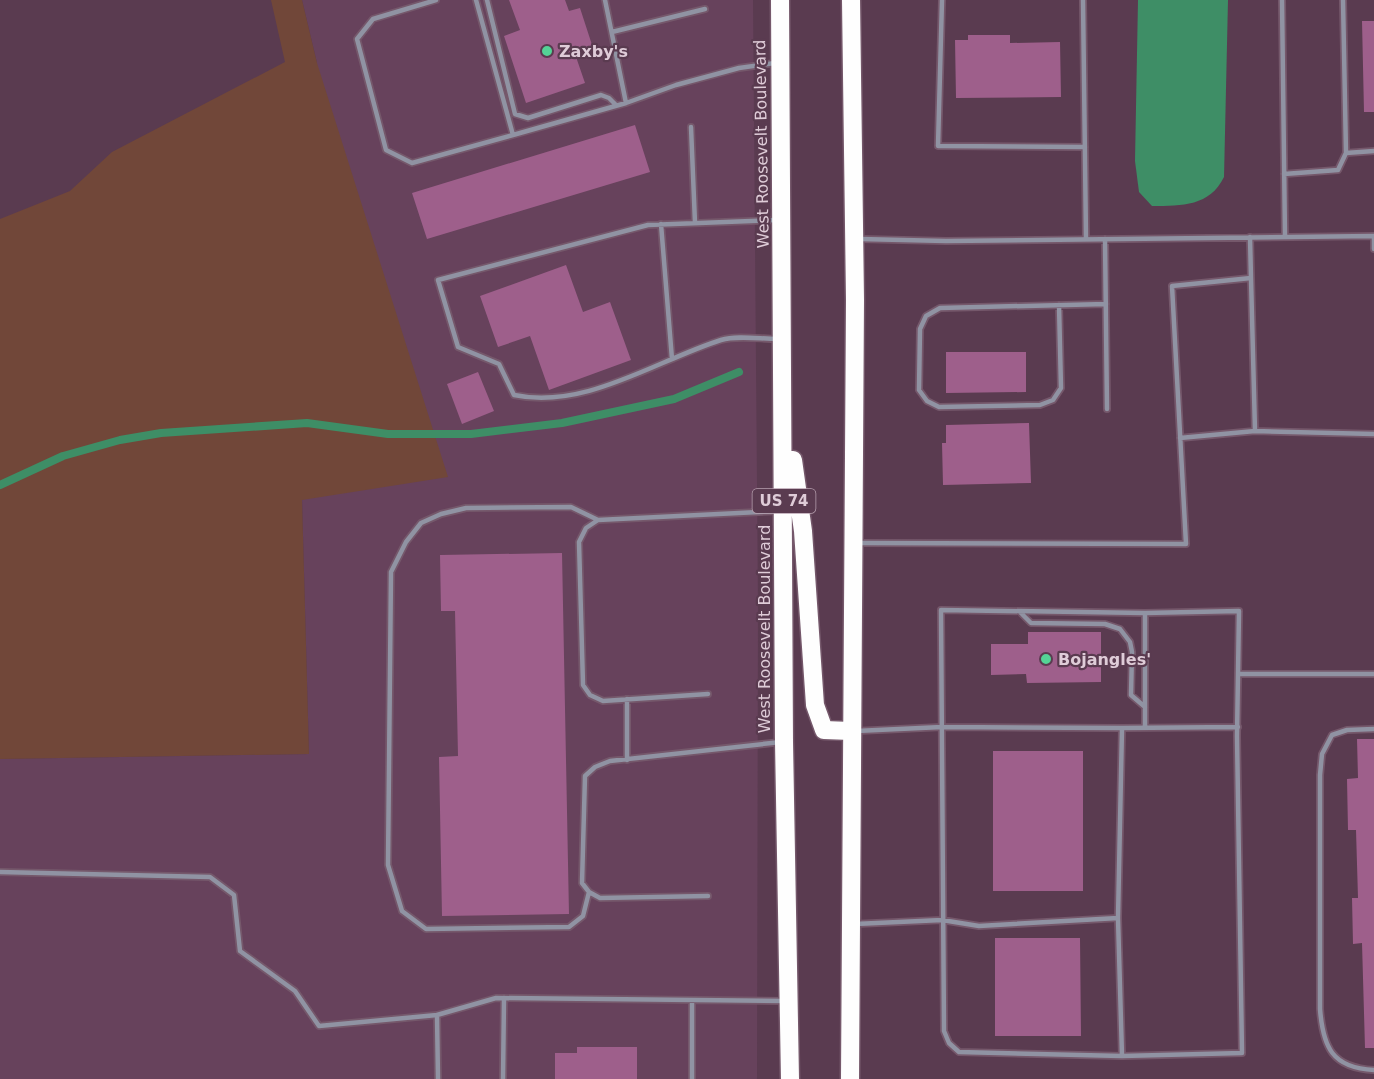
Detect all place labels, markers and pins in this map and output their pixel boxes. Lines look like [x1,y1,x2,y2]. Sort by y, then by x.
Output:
place label: Zaxby's [559,42,628,61]
marker: Zaxby's [540,44,554,58]
place label: Bojangles' [1058,650,1151,669]
marker: Bojangles' [1039,652,1053,666]

